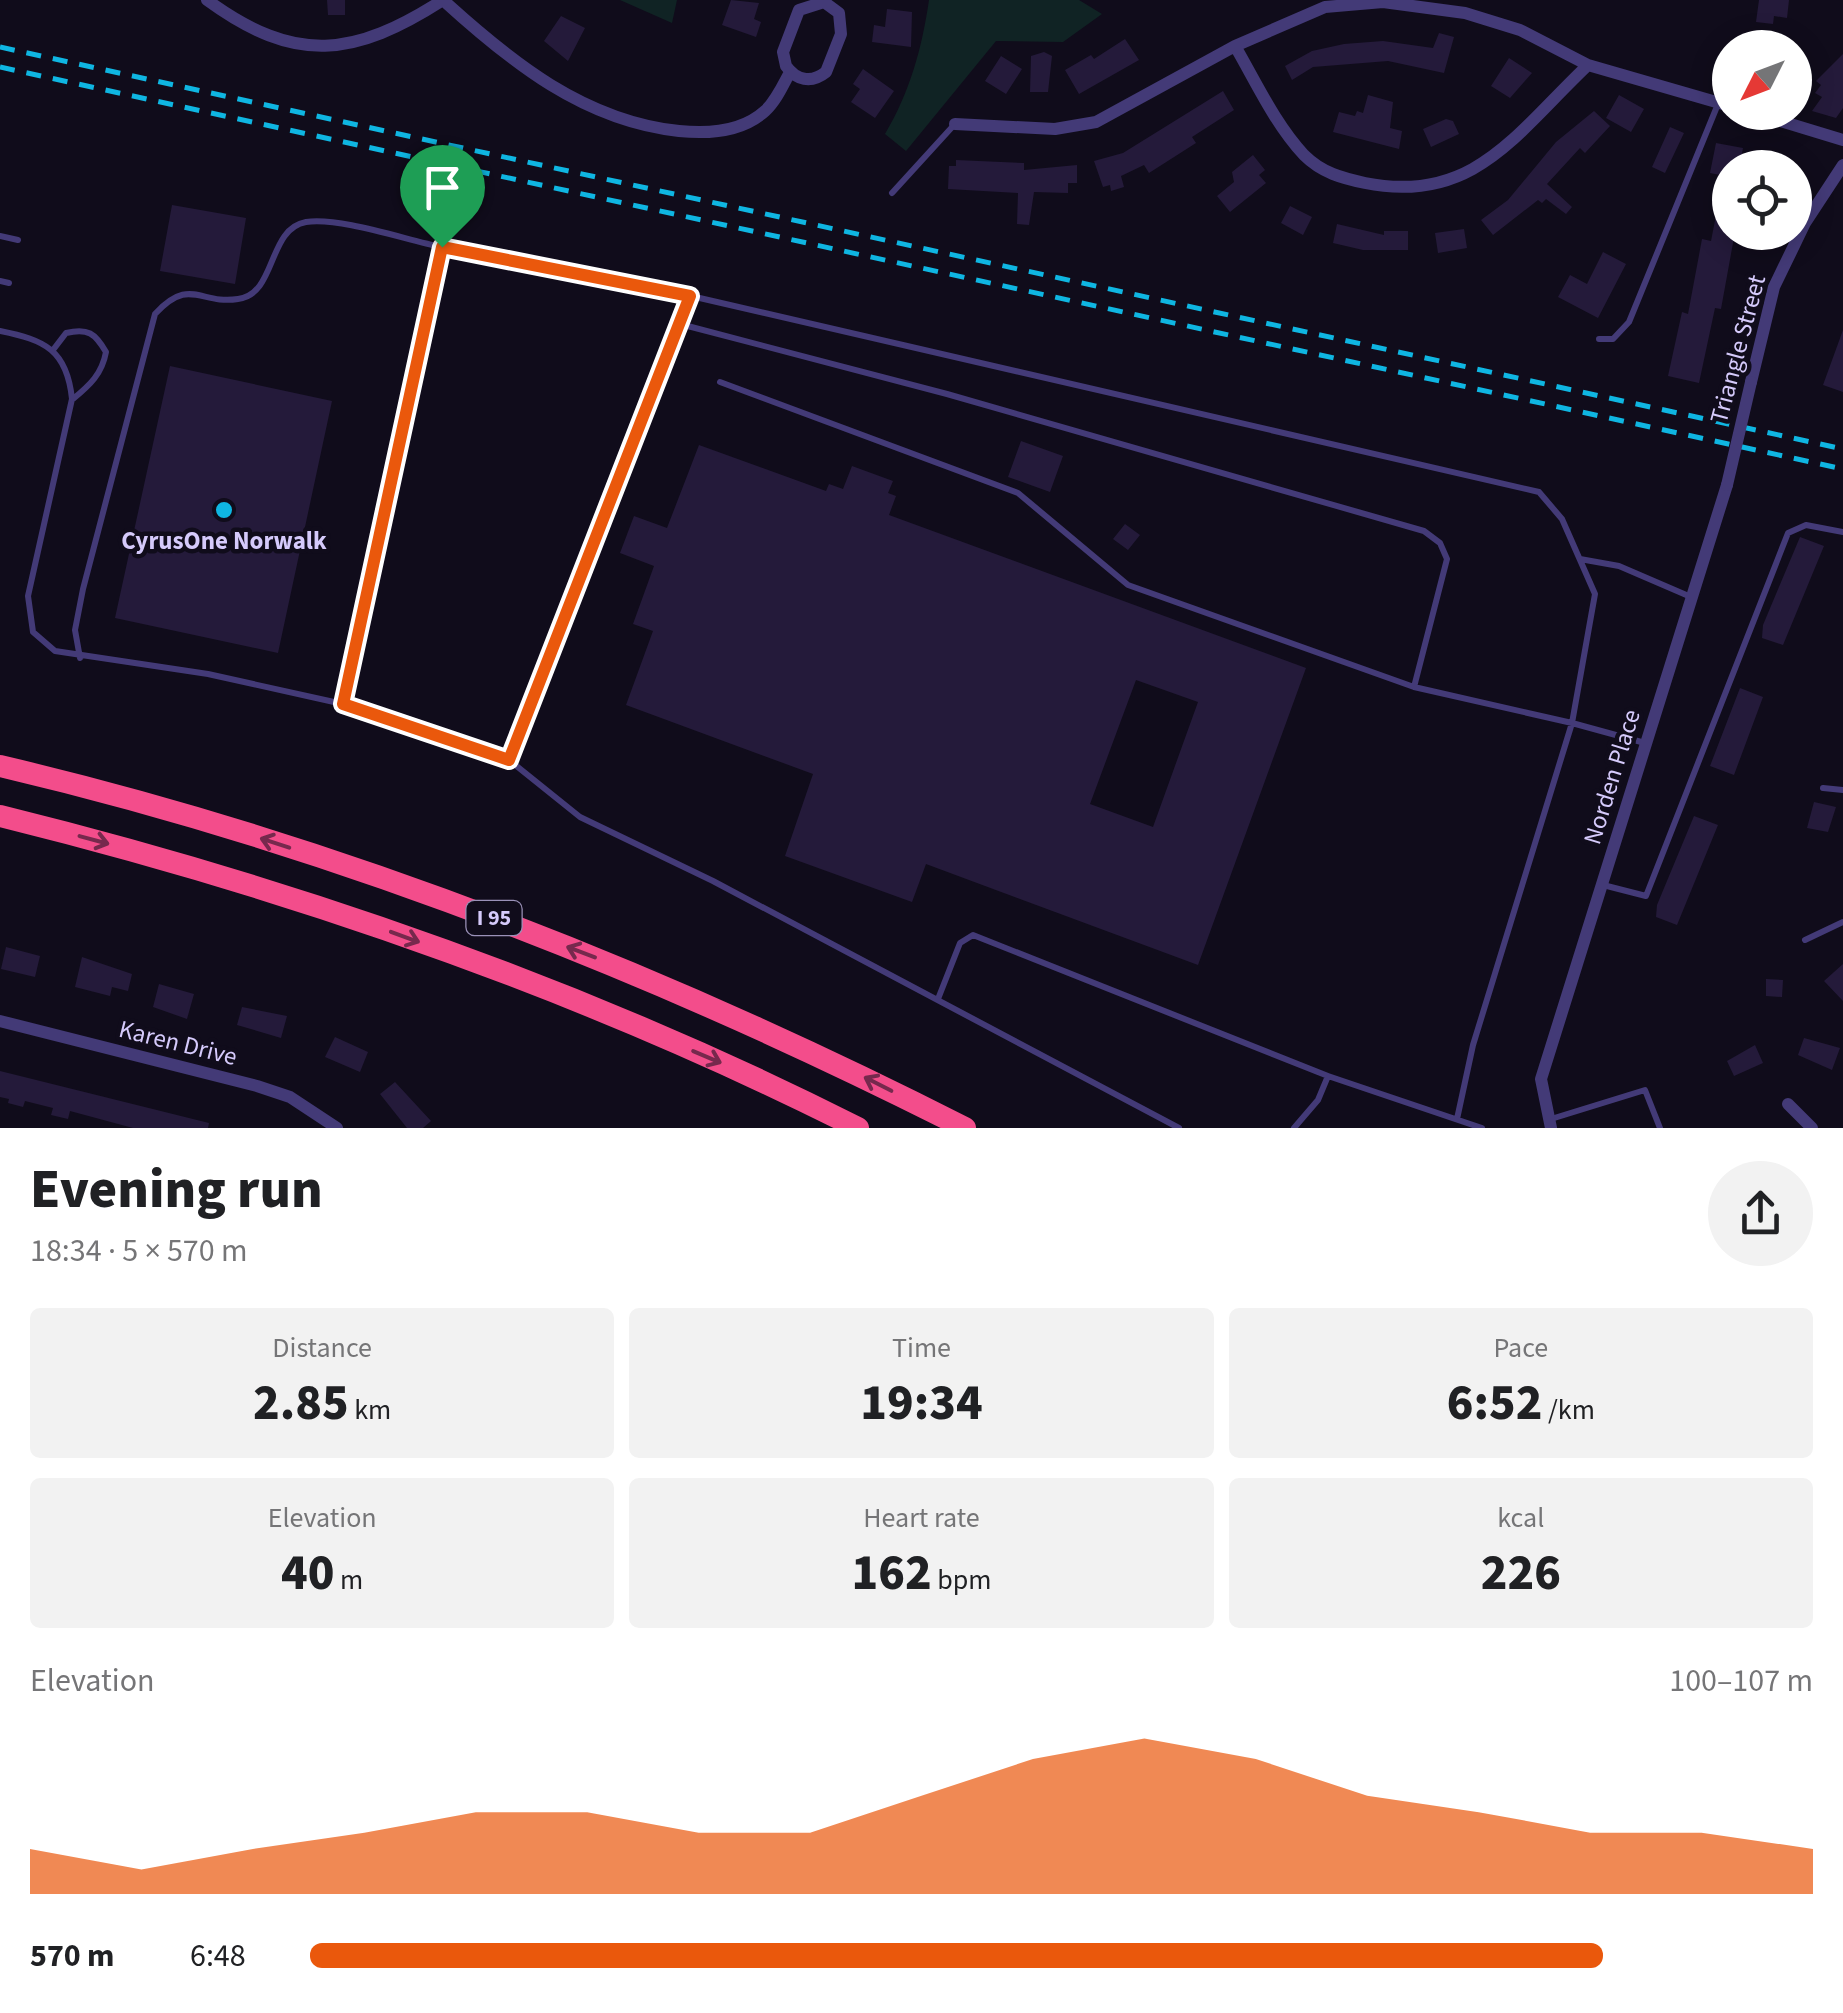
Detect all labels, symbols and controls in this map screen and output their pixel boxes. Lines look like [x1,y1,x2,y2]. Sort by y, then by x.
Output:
north arrow [1712,30,1812,130]
map controls [1712,30,1812,250]
pin [400,145,485,248]
button: locate [1712,150,1812,250]
icon: arrive [415,160,470,215]
street label: Triangle Street [1701,270,1775,427]
marker: CyrusOne Norwalk [213,499,235,521]
place label: CyrusOne Norwalk [121,523,327,559]
street label: Norden Place [1574,705,1650,849]
one-way arrow [78,832,110,851]
one-way arrow [260,832,292,850]
road number: I 95 [466,901,522,935]
one-way arrow [388,929,419,947]
one-way arrow [567,941,597,959]
street label: Karen Drive [115,1011,241,1075]
one-way arrow [691,1049,721,1067]
one-way arrow [864,1074,893,1093]
text: Evening run [30,1151,323,1229]
button: share [1708,1161,1813,1266]
text: 18:34 · 5 × 570 m [30,1228,248,1274]
text: Distance [272,1328,372,1368]
text: Time [892,1328,951,1368]
text: Pace [1493,1328,1548,1368]
text: 2.85 [253,1368,349,1439]
text: 19:34 [860,1368,983,1439]
text: 6:52 [1447,1368,1542,1439]
text: km [349,1390,391,1430]
text: /km [1542,1390,1595,1430]
text: Elevation [268,1498,377,1538]
text: Heart rate [863,1498,980,1538]
text: kcal [1497,1498,1544,1538]
text: 40 [281,1538,334,1609]
text: 162 [852,1538,932,1609]
text: 226 [1481,1538,1561,1609]
text: m [334,1560,363,1600]
text: bpm [932,1560,991,1600]
text: Elevation [30,1658,155,1704]
text: 100–107 m [1669,1658,1813,1704]
text: 570 m [30,1933,115,1979]
text: 6:48 [190,1933,246,1979]

